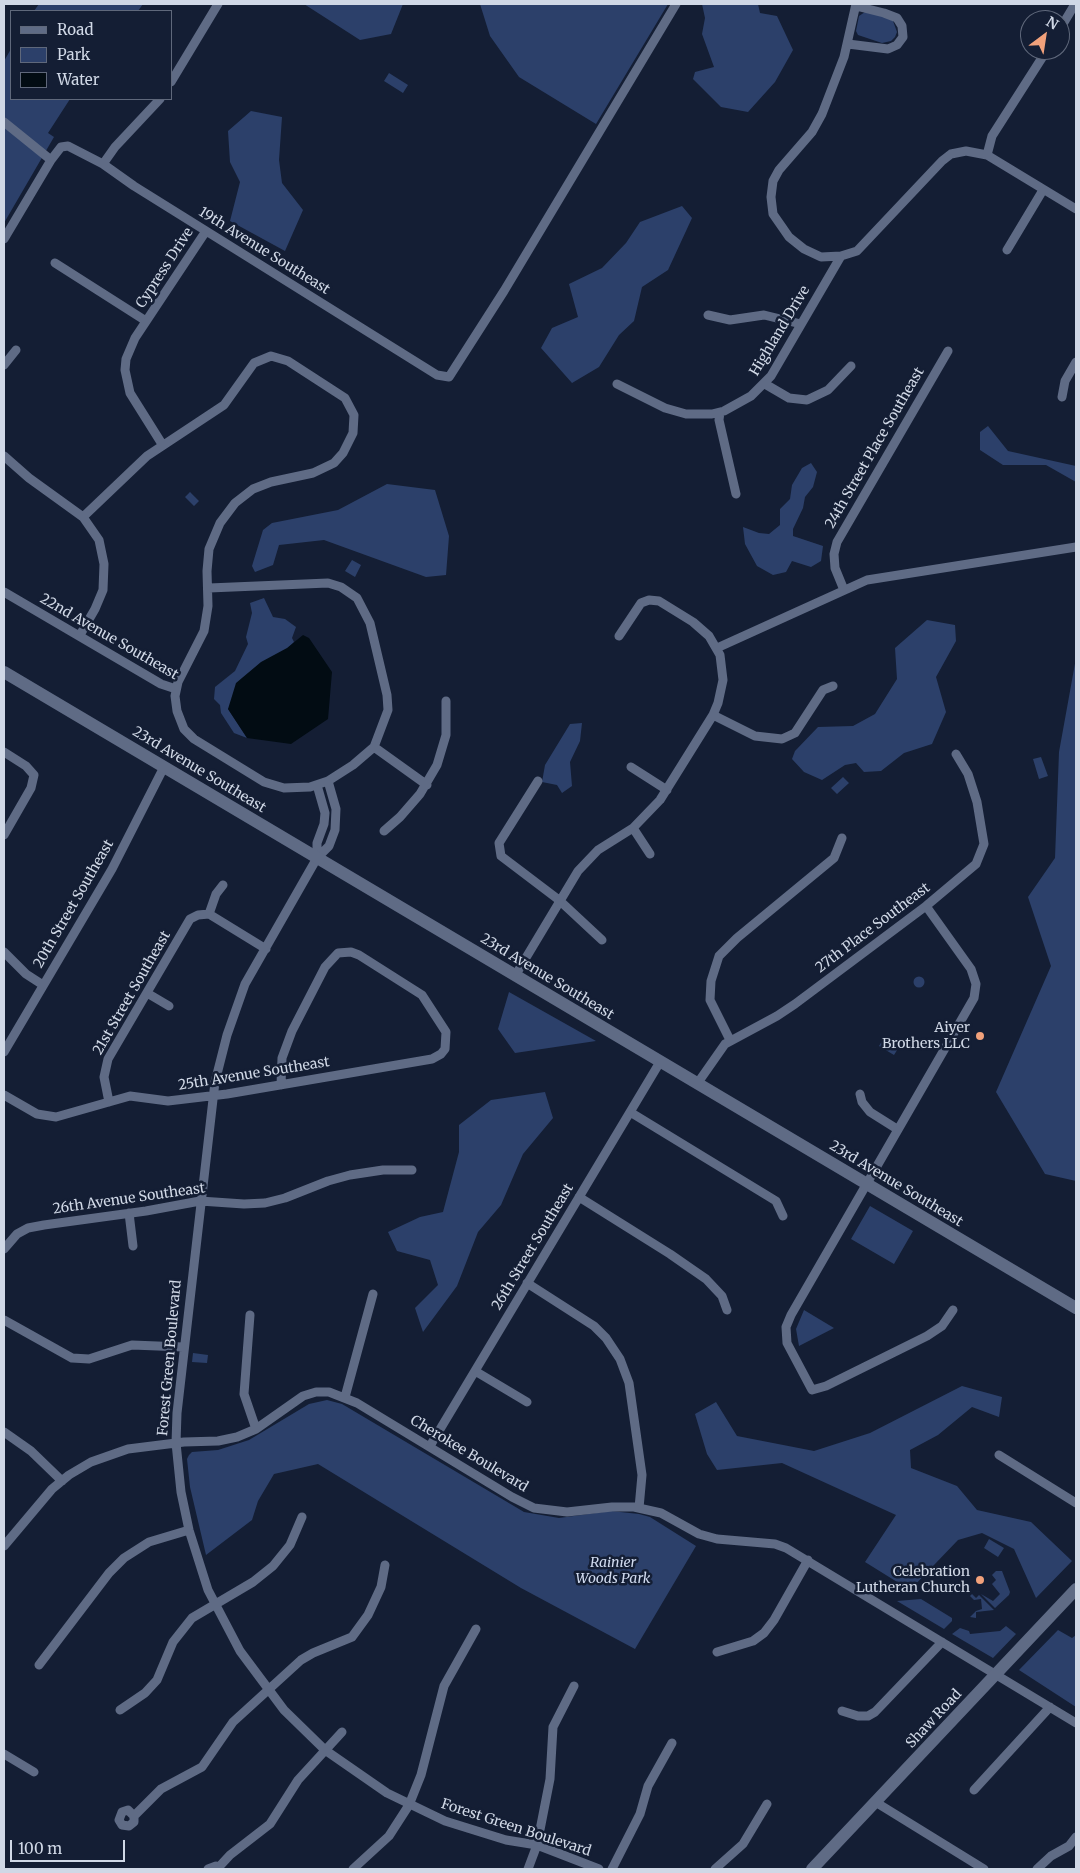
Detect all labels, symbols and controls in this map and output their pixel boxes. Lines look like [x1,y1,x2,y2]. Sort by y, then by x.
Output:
legend [10,10,172,100]
north arrow [1020,10,1070,60]
text: N [1043,12,1062,34]
text: Road [57,20,93,39]
text: Park [57,45,90,64]
text: Water [57,70,99,89]
street label: 19th Avenue Southeast [195,204,333,298]
street label: Cypress Drive [133,225,197,311]
street label: Highland Drive [746,283,814,379]
street label: 24th Street Place Southeast [822,365,928,531]
street label: 22nd Avenue Southeast [37,591,181,683]
street label: 23rd Avenue Southeast [129,723,269,817]
street label: 20th Street Southeast [30,837,118,971]
street label: 27th Place Southeast [812,879,934,977]
street label: 21st Street Southeast [90,928,174,1058]
street label: 23rd Avenue Southeast [477,930,617,1024]
place label: Aiyer Brothers LLC [882,1020,970,1052]
marker: Aiyer Brothers LLC [974,1030,986,1042]
street label: 25th Avenue Southeast [177,1054,331,1094]
street label: 23rd Avenue Southeast [826,1137,966,1231]
street label: 26th Avenue Southeast [52,1180,206,1218]
street label: 26th Street Southeast [489,1181,577,1313]
street label: Forest Green Boulevard [155,1279,185,1437]
street label: Cherokee Boulevard [407,1412,531,1496]
park label: Rainier Woods Park [576,1555,650,1588]
place label: Celebration Lutheran Church [856,1564,970,1596]
marker: Celebration Lutheran Church [974,1574,986,1586]
street label: Shaw Road [903,1686,965,1752]
street label: Forest Green Boulevard [439,1796,593,1860]
scale bar [12,1830,128,1862]
text: 100 m [18,1839,62,1858]

